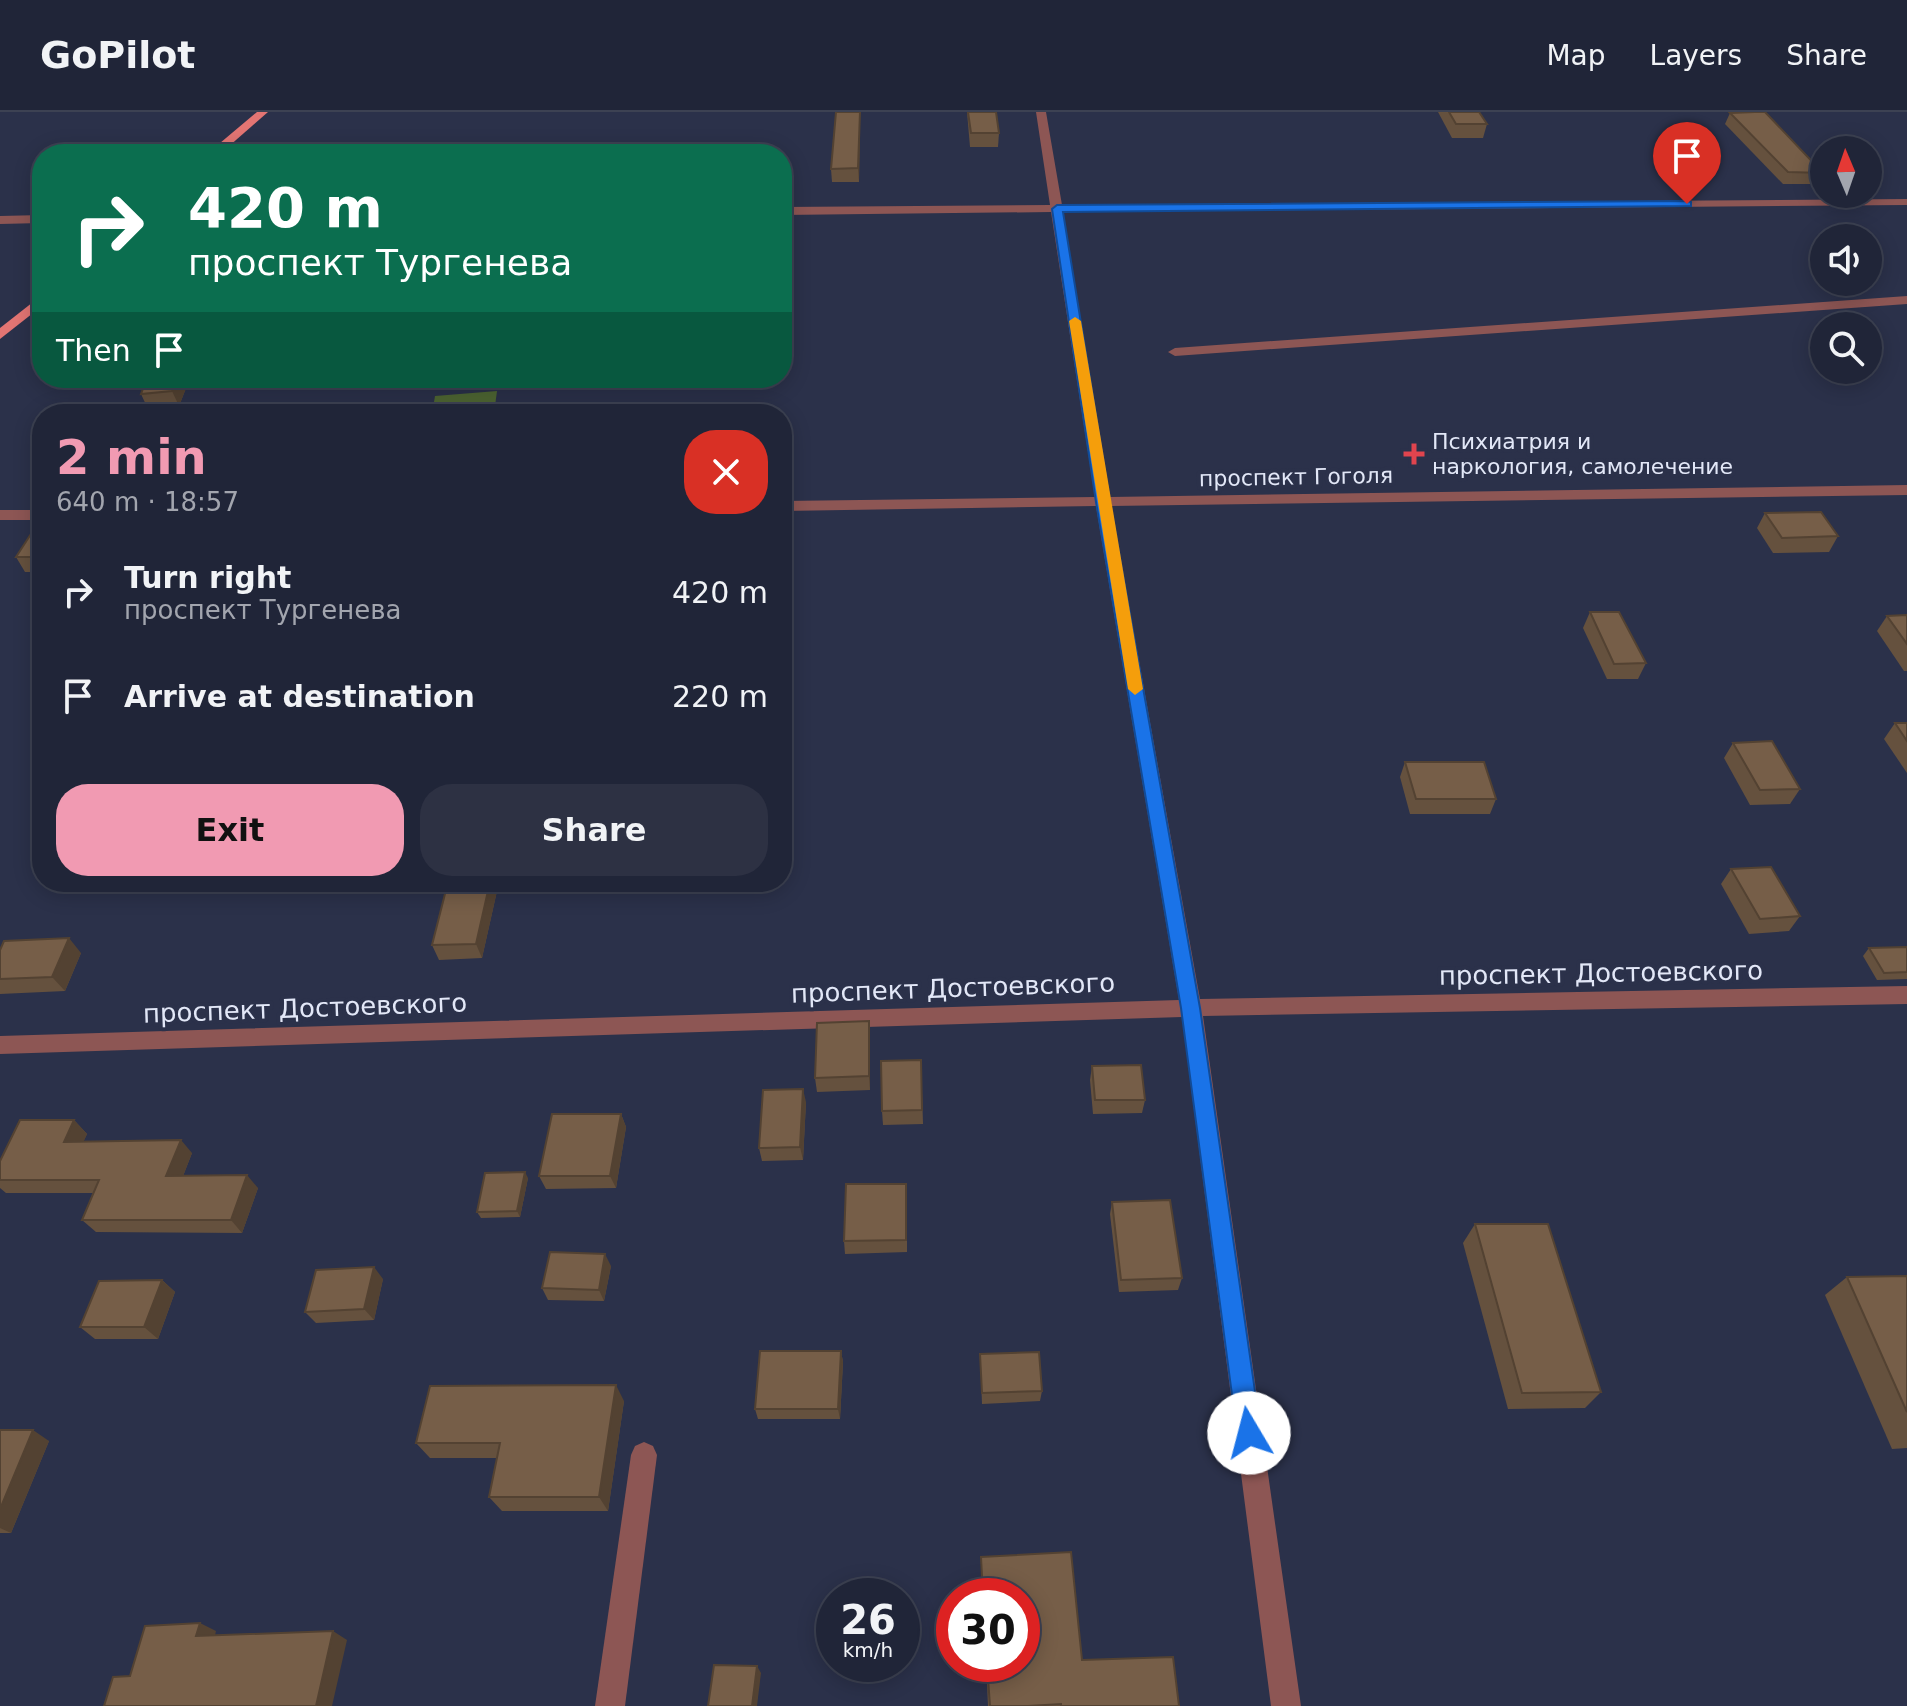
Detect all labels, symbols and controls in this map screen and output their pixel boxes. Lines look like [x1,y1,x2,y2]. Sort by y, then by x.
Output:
text: GoPilot [40,33,195,77]
text: Map [1546,39,1606,72]
text: Layers [1650,39,1742,72]
text: Share [1786,39,1867,72]
pin [1653,122,1721,204]
icon: arrive [1665,134,1709,178]
north arrow [1810,136,1882,208]
map controls [1810,136,1882,384]
text: 420 m [188,175,383,240]
icon: right [56,176,160,280]
button: sound [1810,224,1882,296]
text: проспект Тургенева [188,242,572,283]
button: search [1810,312,1882,384]
icon: arrive [147,328,191,372]
text: Then [56,333,131,368]
text: 2 min [56,429,207,485]
place label: Психиатрия и наркология, самолечение [1432,429,1733,479]
button: close [684,430,768,514]
marker: Психиатрия и наркология, самолечение [1403,443,1425,465]
street label: проспект Гоголя [1199,463,1393,491]
text: 640 m · 18:57 [56,487,239,517]
text: Turn right [124,560,291,595]
icon: right [56,570,100,614]
text: 420 m [672,575,768,610]
text: проспект Тургенева [124,595,402,625]
icon: arrive [56,674,100,718]
text: Arrive at destination [124,679,475,714]
text: 220 m [672,679,768,714]
button: Exit [56,784,404,876]
button: Share [420,784,768,876]
street label: проспект Достоевского [1439,955,1763,991]
street label: проспект Достоевского [790,967,1116,1009]
street label: проспект Достоевского [142,987,468,1029]
position arrow [1207,1391,1291,1475]
speed limit sign: 30 [936,1578,1040,1682]
text: 26 [840,1597,896,1643]
text: km/h [843,1638,893,1662]

